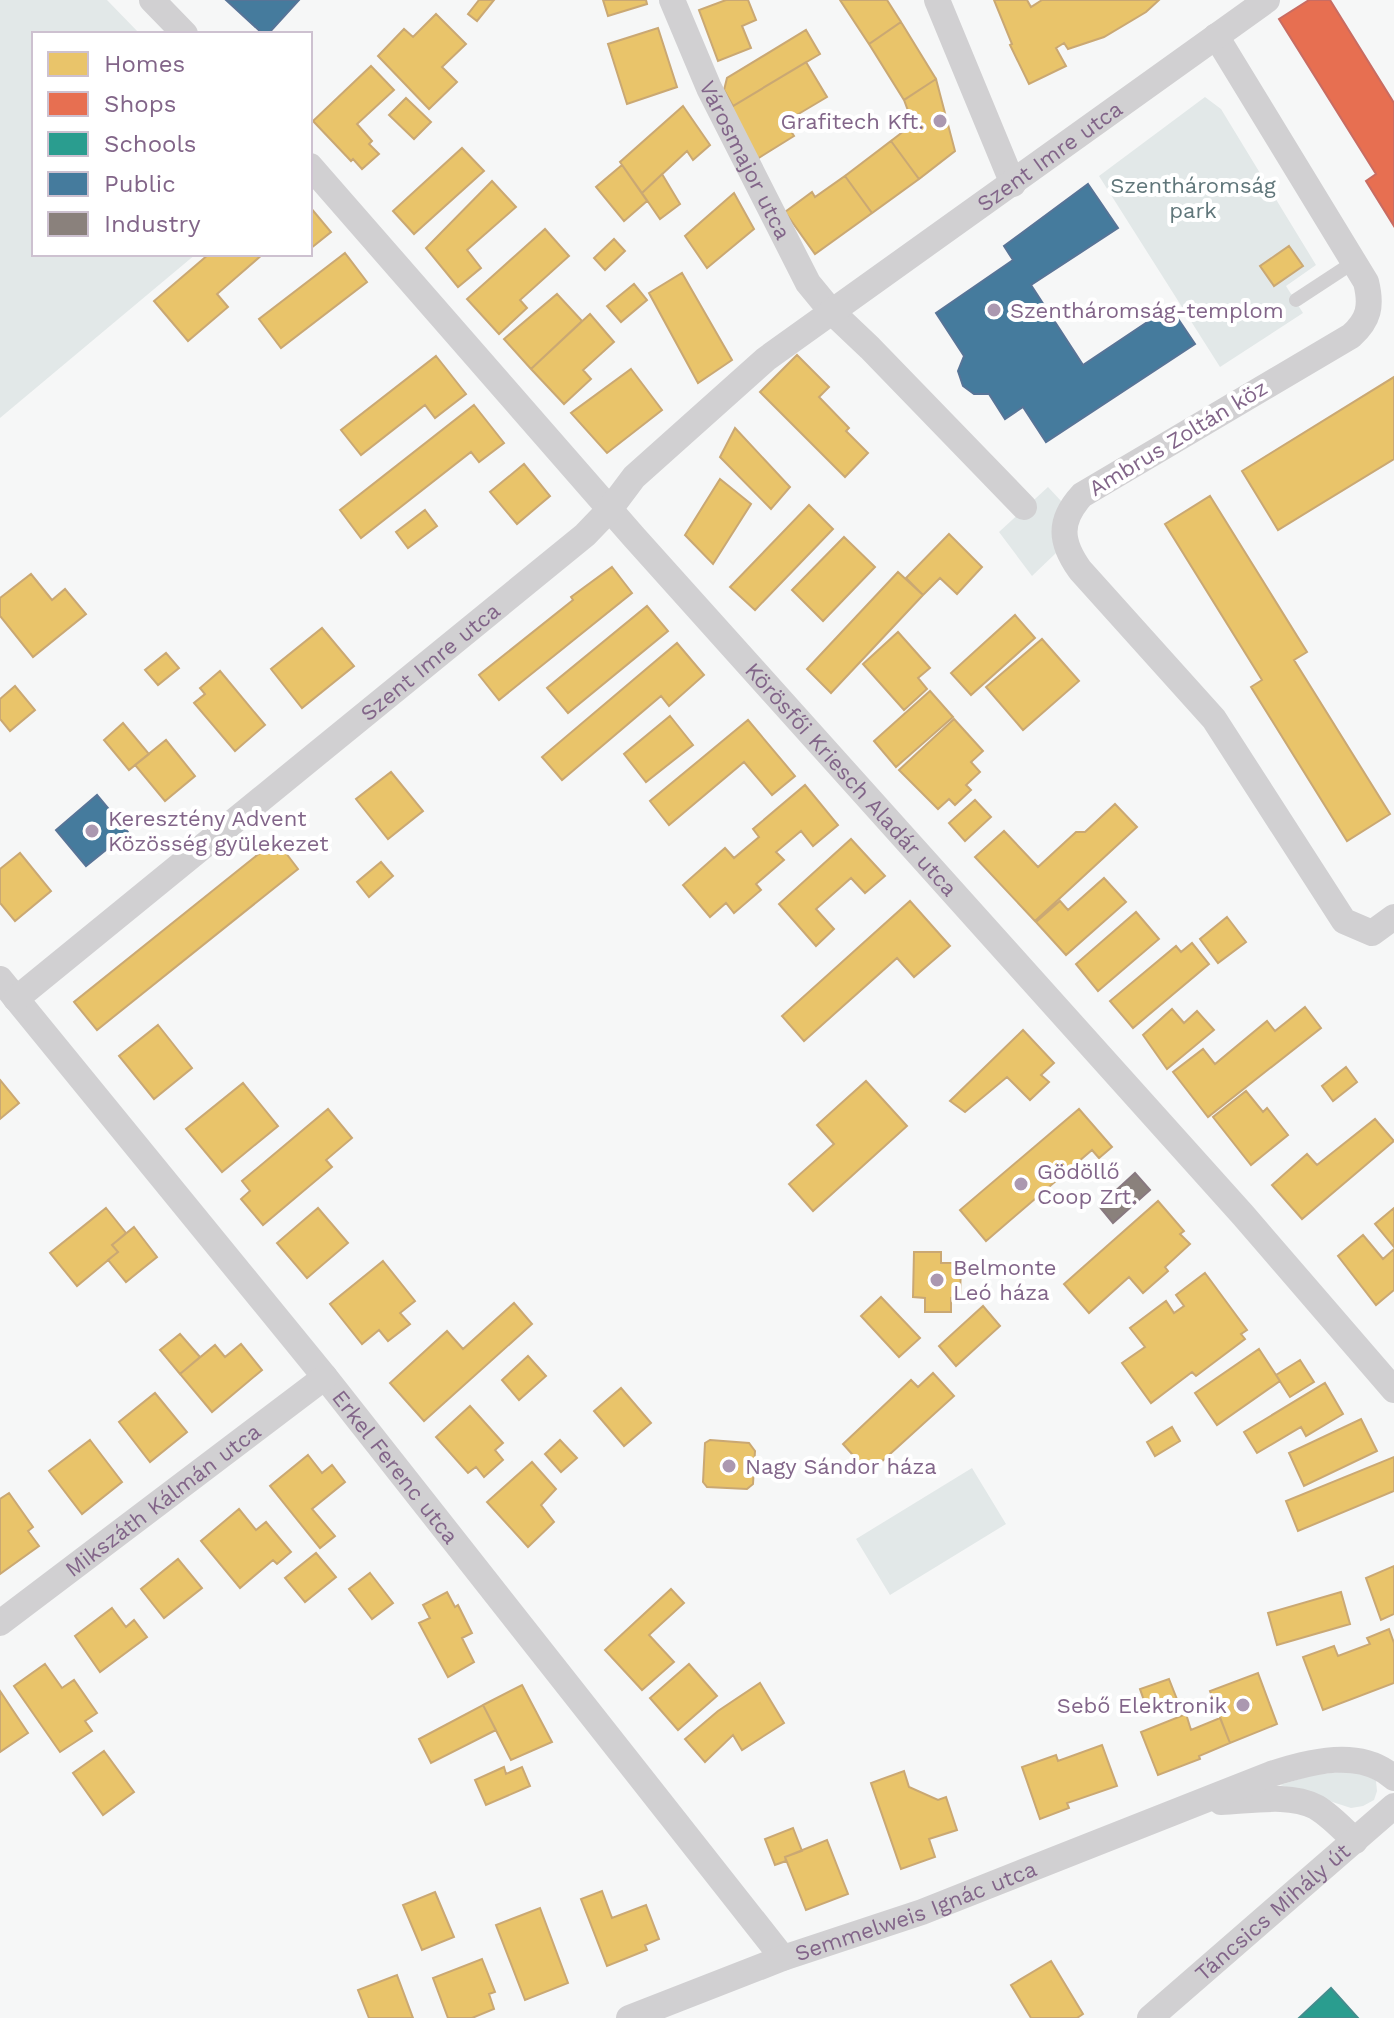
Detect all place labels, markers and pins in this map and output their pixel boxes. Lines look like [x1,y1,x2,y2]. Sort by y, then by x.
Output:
place label: Grafitech Kft. [781,109,924,134]
marker: Grafitech Kft. [931,112,949,130]
place label: Szentháromság-templom [1010,298,1284,323]
marker: Szentháromság-templom [985,301,1003,319]
place label: Keresztény Advent Közösség gyülekezet [108,806,328,856]
marker: Keresztény Advent Közösség gyülekezet [83,822,101,840]
place label: Gödöllő Coop Zrt. [1037,1159,1137,1209]
marker: Gödöllő Coop Zrt. [1012,1175,1030,1193]
place label: Belmonte Leó háza [953,1255,1056,1305]
marker: Belmonte Leó háza [928,1271,946,1289]
place label: Nagy Sándor háza [745,1454,937,1479]
marker: Nagy Sándor háza [720,1457,738,1475]
place label: Sebő Elektronik [1057,1693,1227,1718]
marker: Sebő Elektronik [1234,1696,1252,1714]

